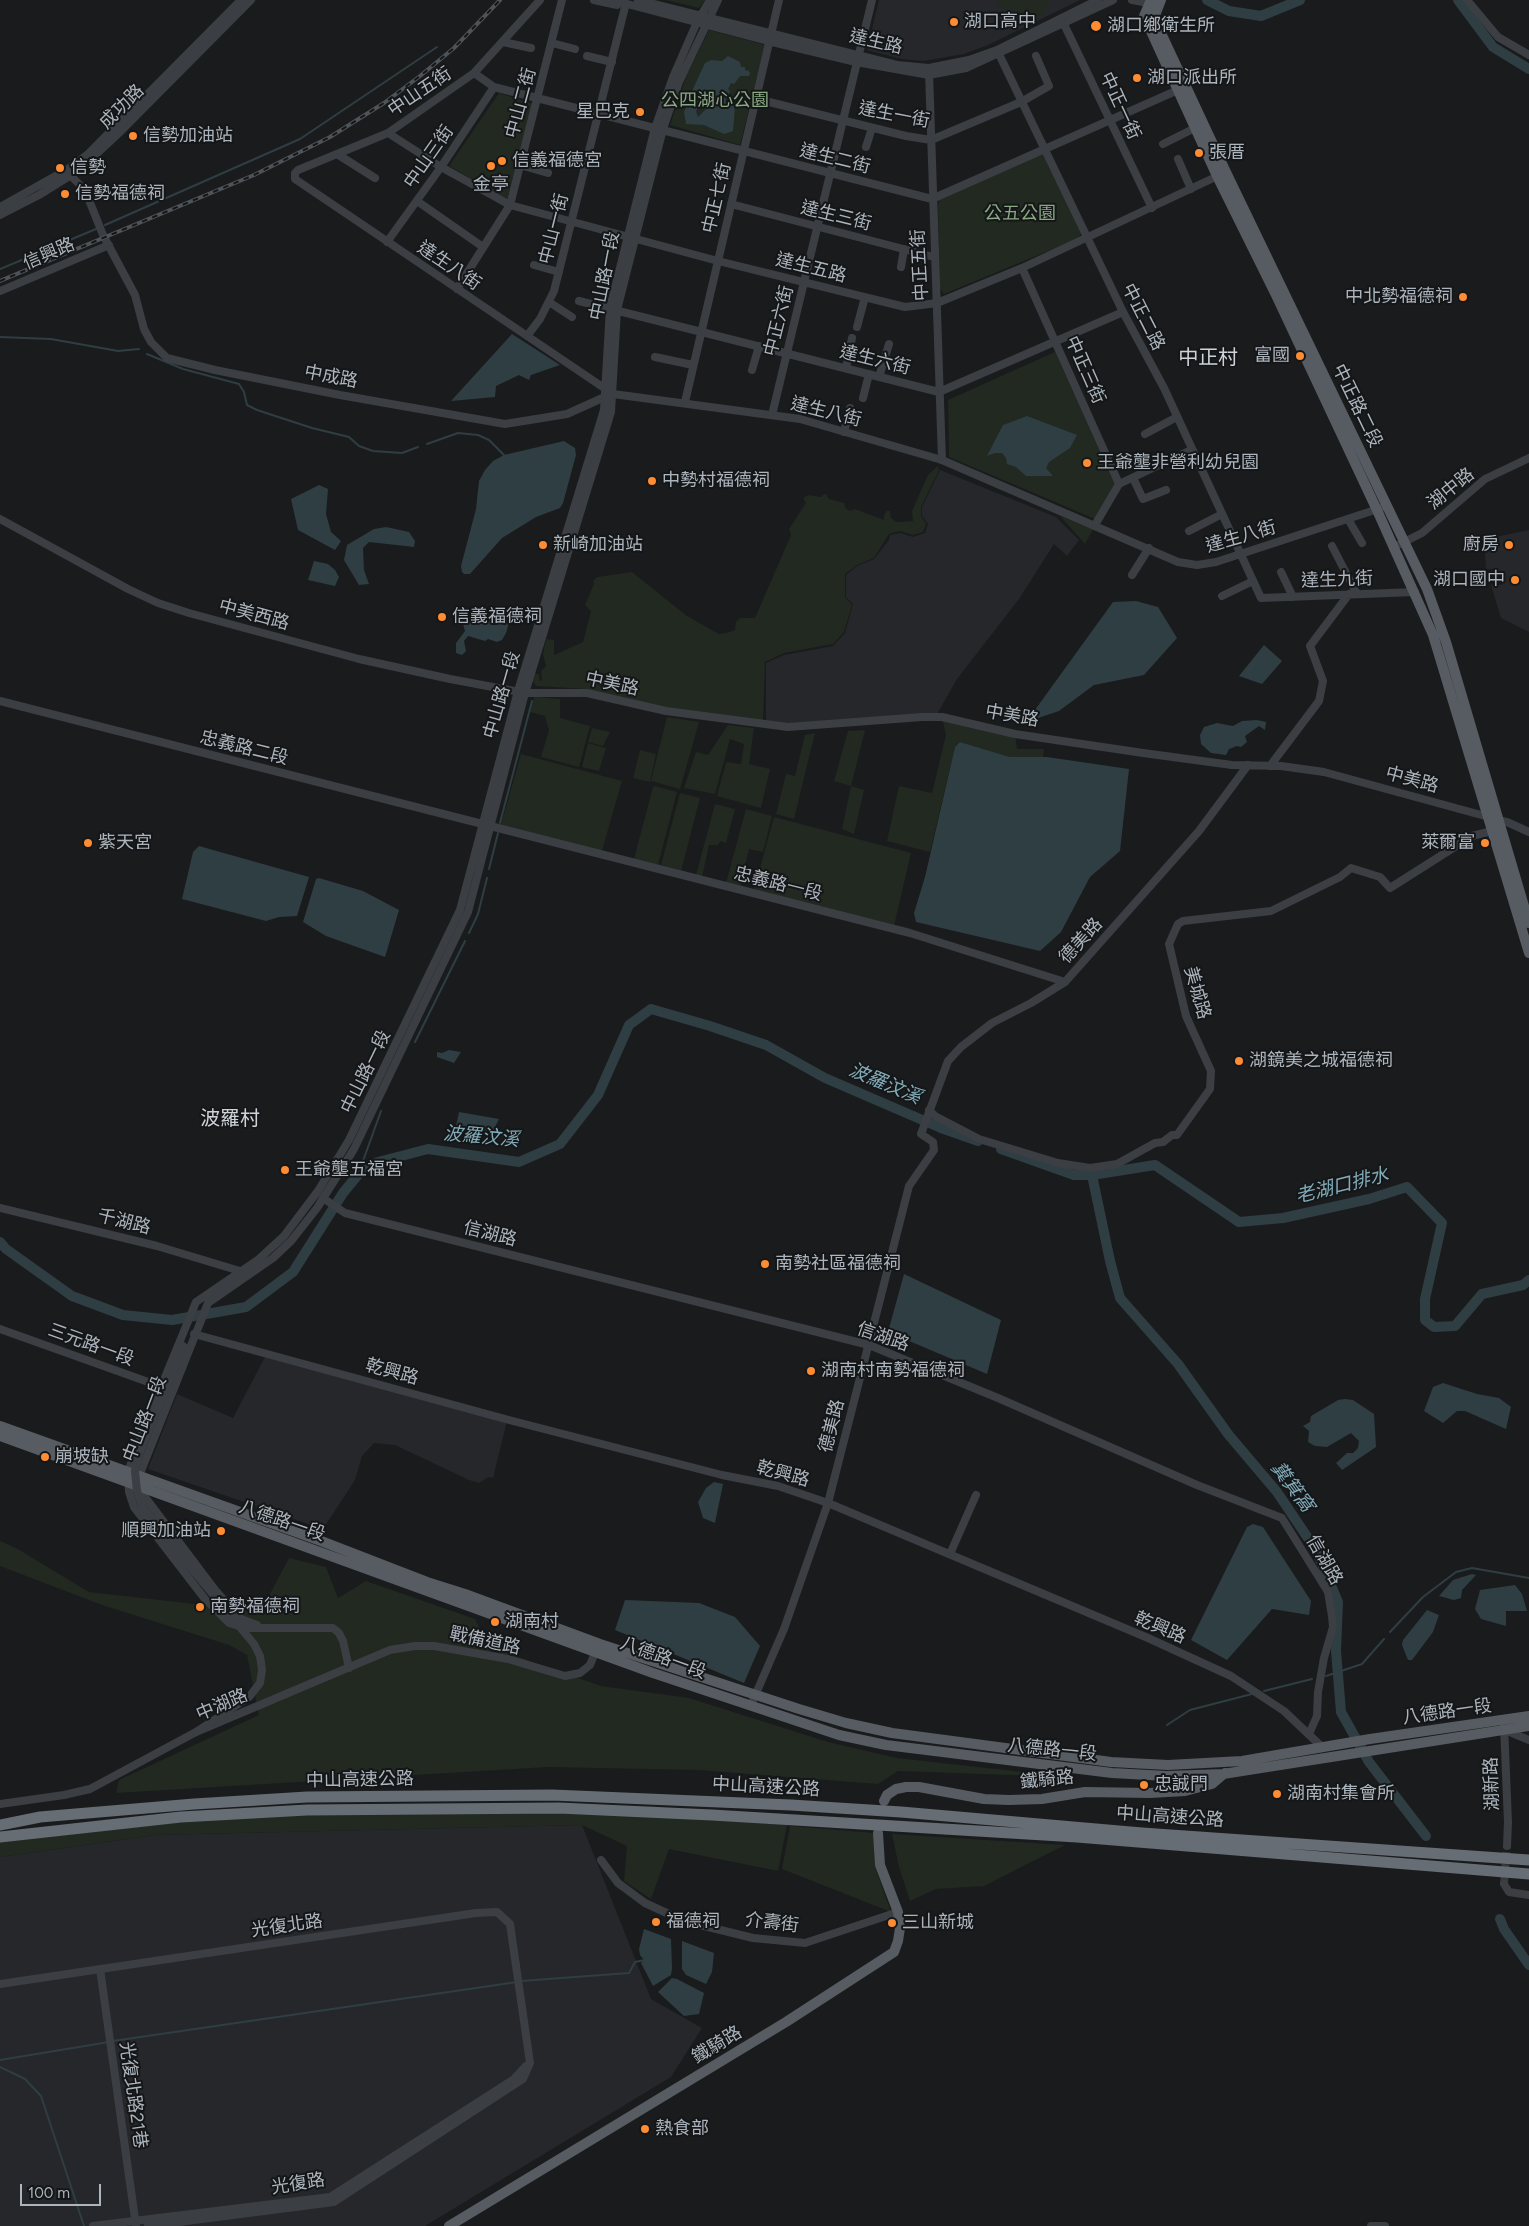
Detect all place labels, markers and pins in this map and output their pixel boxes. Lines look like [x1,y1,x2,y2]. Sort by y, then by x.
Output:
place label: 湖口高中 [964,11,1036,33]
place label: 湖口鄉衛生所 [1107,15,1215,37]
marker: 湖口高中 [948,16,960,28]
marker: 湖口鄉衛生所 [1089,19,1103,33]
place label: 湖口派出所 [1147,67,1237,89]
marker: 湖口派出所 [1131,72,1143,84]
place label: 星巴克 [576,101,630,123]
marker: 星巴克 [634,106,646,118]
place label: 信勢加油站 [143,125,233,147]
marker: 信勢加油站 [127,130,139,142]
place label: 張厝 [1209,142,1245,164]
marker: 張厝 [1193,147,1205,159]
place label: 信義福德宮 [512,150,602,172]
marker: 信義福德宮 [496,155,508,167]
place label: 信勢 [70,157,106,179]
marker: 金亭 [485,160,497,172]
marker: 信勢 [54,162,66,174]
place label: 金亭 [473,174,509,196]
place label: 信勢福德祠 [75,183,165,205]
marker: 信勢福德祠 [59,188,71,200]
place label: 中北勢福德祠 [1345,286,1453,308]
marker: 中北勢福德祠 [1457,291,1469,303]
place label: 富國 [1254,345,1290,367]
marker: 富國 [1294,350,1306,362]
place label: 王爺壟非營利幼兒園 [1097,452,1259,474]
marker: 王爺壟非營利幼兒園 [1081,457,1093,469]
place label: 中勢村福德祠 [662,470,770,492]
marker: 中勢村福德祠 [646,475,658,487]
place label: 新崎加油站 [553,534,643,556]
place label: 廚房 [1463,534,1499,556]
marker: 新崎加油站 [537,539,549,551]
marker: 廚房 [1503,539,1515,551]
place label: 湖口國中 [1433,569,1505,591]
marker: 湖口國中 [1509,574,1521,586]
place label: 信義福德祠 [452,606,542,628]
marker: 信義福德祠 [436,611,448,623]
place label: 紫天宮 [98,832,152,854]
place label: 萊爾富 [1421,832,1475,854]
marker: 紫天宮 [82,837,94,849]
marker: 萊爾富 [1479,837,1491,849]
place label: 湖鏡美之城福德祠 [1249,1050,1393,1072]
marker: 湖鏡美之城福德祠 [1233,1055,1245,1067]
place label: 王爺壟五福宮 [295,1159,403,1181]
marker: 王爺壟五福宮 [279,1164,291,1176]
place label: 南勢社區福德祠 [775,1253,901,1275]
marker: 南勢社區福德祠 [759,1258,771,1270]
place label: 湖南村南勢福德祠 [821,1360,965,1382]
marker: 湖南村南勢福德祠 [805,1365,817,1377]
place label: 崩坡缺 [55,1446,109,1468]
marker: 崩坡缺 [39,1451,51,1463]
place label: 順興加油站 [121,1520,211,1542]
marker: 順興加油站 [215,1525,227,1537]
place label: 南勢福德祠 [210,1596,300,1618]
marker: 南勢福德祠 [194,1601,206,1613]
place label: 湖南村 [505,1611,559,1633]
marker: 湖南村 [489,1616,501,1628]
place label: 忠誠門 [1154,1774,1208,1796]
marker: 忠誠門 [1138,1779,1150,1791]
place label: 湖南村集會所 [1287,1783,1395,1805]
marker: 湖南村集會所 [1271,1788,1283,1800]
place label: 福德祠 [666,1911,720,1933]
place label: 三山新城 [902,1912,974,1934]
marker: 福德祠 [650,1916,662,1928]
marker: 三山新城 [886,1917,898,1929]
place label: 熱食部 [655,2118,709,2140]
marker: 熱食部 [639,2123,651,2135]

